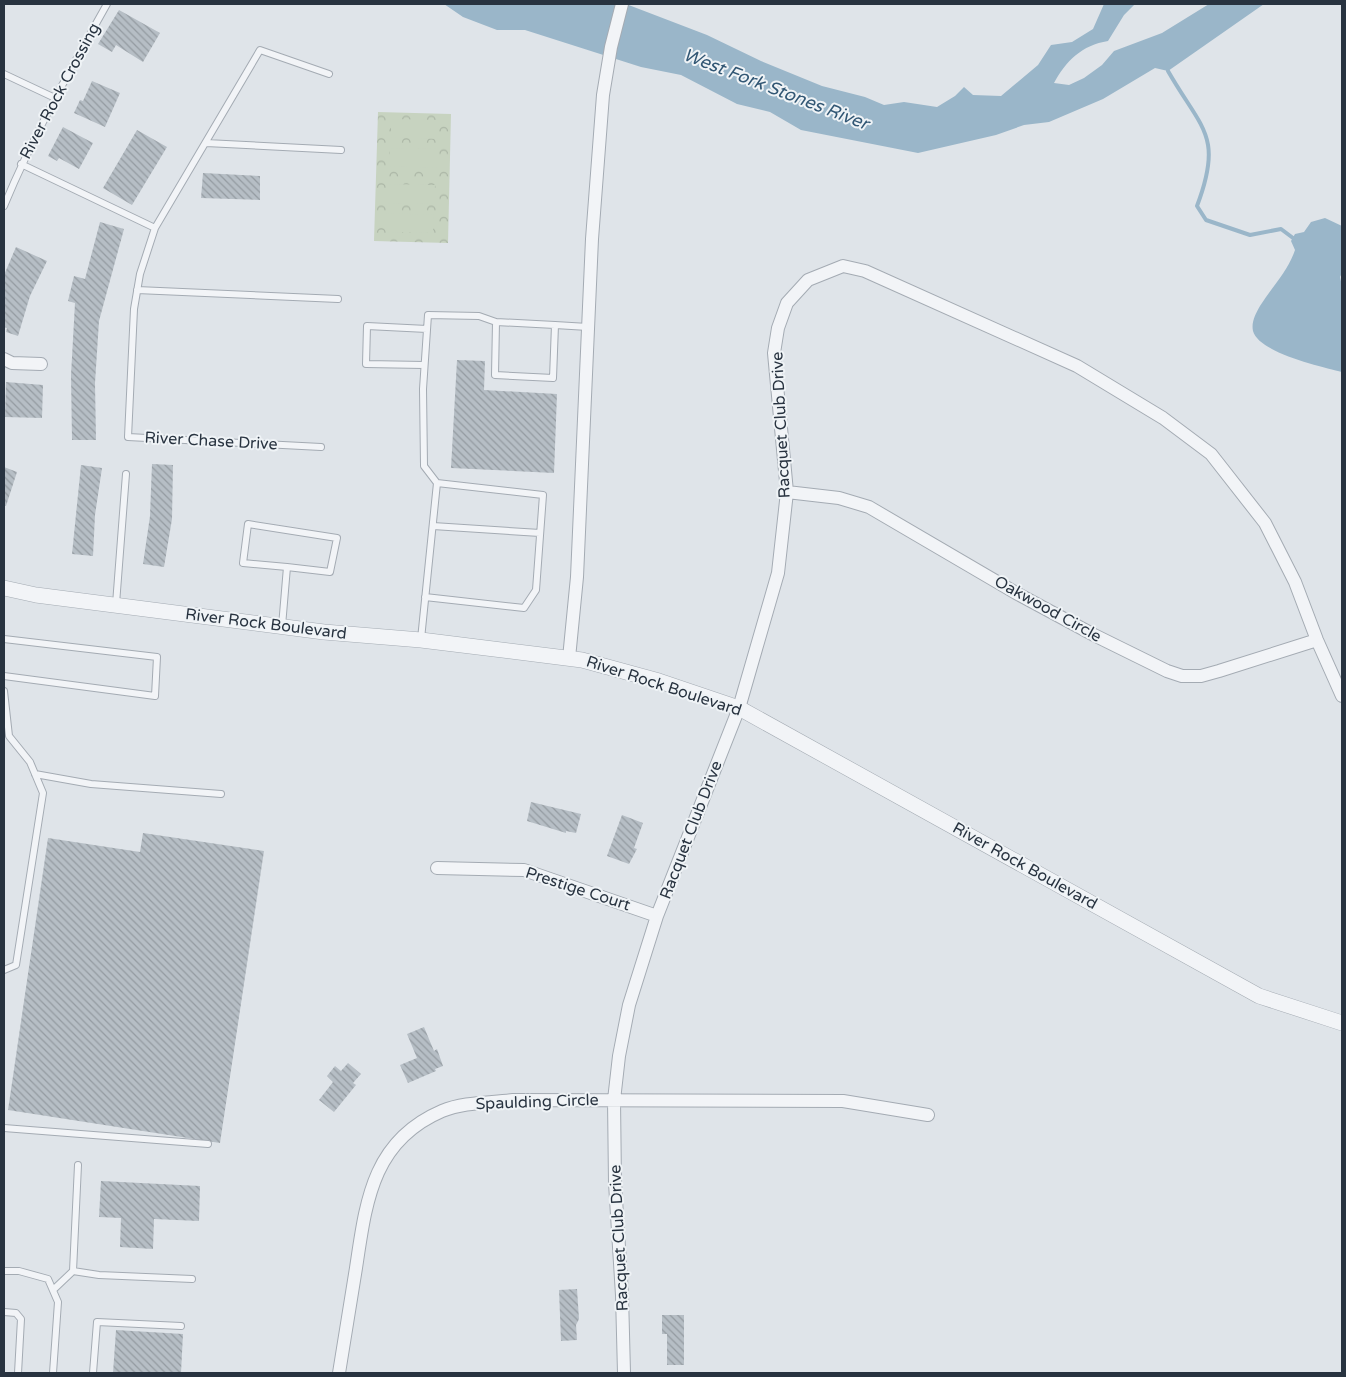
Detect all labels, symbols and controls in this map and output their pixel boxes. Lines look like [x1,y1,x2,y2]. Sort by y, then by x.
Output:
street label: River Rock Crossing [16,19,104,163]
water label: West Fork Stones River [680,43,874,135]
street label: Racquet Club Drive [767,351,795,499]
street label: River Chase Drive [144,428,278,454]
street label: Oakwood Circle [991,571,1105,647]
street label: River Rock Boulevard [184,604,348,644]
street label: River Rock Boulevard [584,651,744,721]
street label: Racquet Club Drive [655,758,727,902]
street label: River Rock Boulevard [949,818,1101,914]
street label: Prestige Court [523,863,633,915]
street label: Spaulding Circle [475,1090,599,1114]
street label: Racquet Club Drive [605,1164,633,1312]

